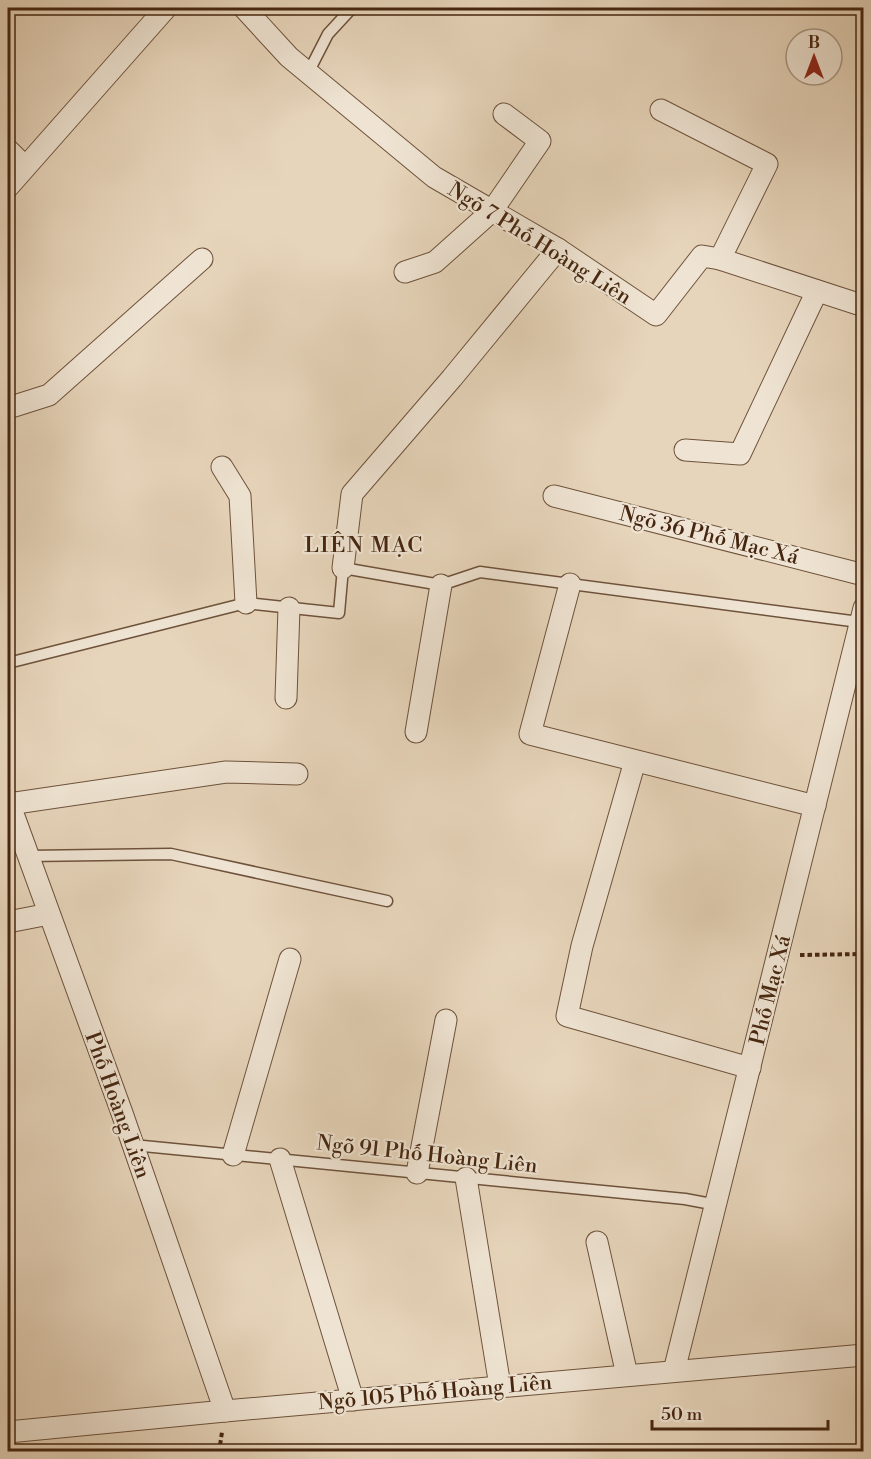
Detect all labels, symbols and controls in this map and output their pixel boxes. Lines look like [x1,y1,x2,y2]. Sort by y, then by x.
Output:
north arrow [784,27,844,87]
text: B [808,33,820,53]
street label: Ngõ 7 Phố Hoàng Liên [443,177,636,311]
street label: Ngõ 36 Phố Mạc Xá [616,501,801,571]
district label: LIÊN MẠC [304,531,424,559]
street label: Phố Mạc Xá [745,932,797,1048]
street label: Phố Hoàng Liên [79,1029,156,1183]
street label: Ngõ 91 Phố Hoàng Liên [315,1130,539,1180]
street label: Ngõ 105 Phố Hoàng Liên [317,1370,554,1416]
scale bar [652,1393,828,1431]
text: 50 m [661,1403,703,1426]

